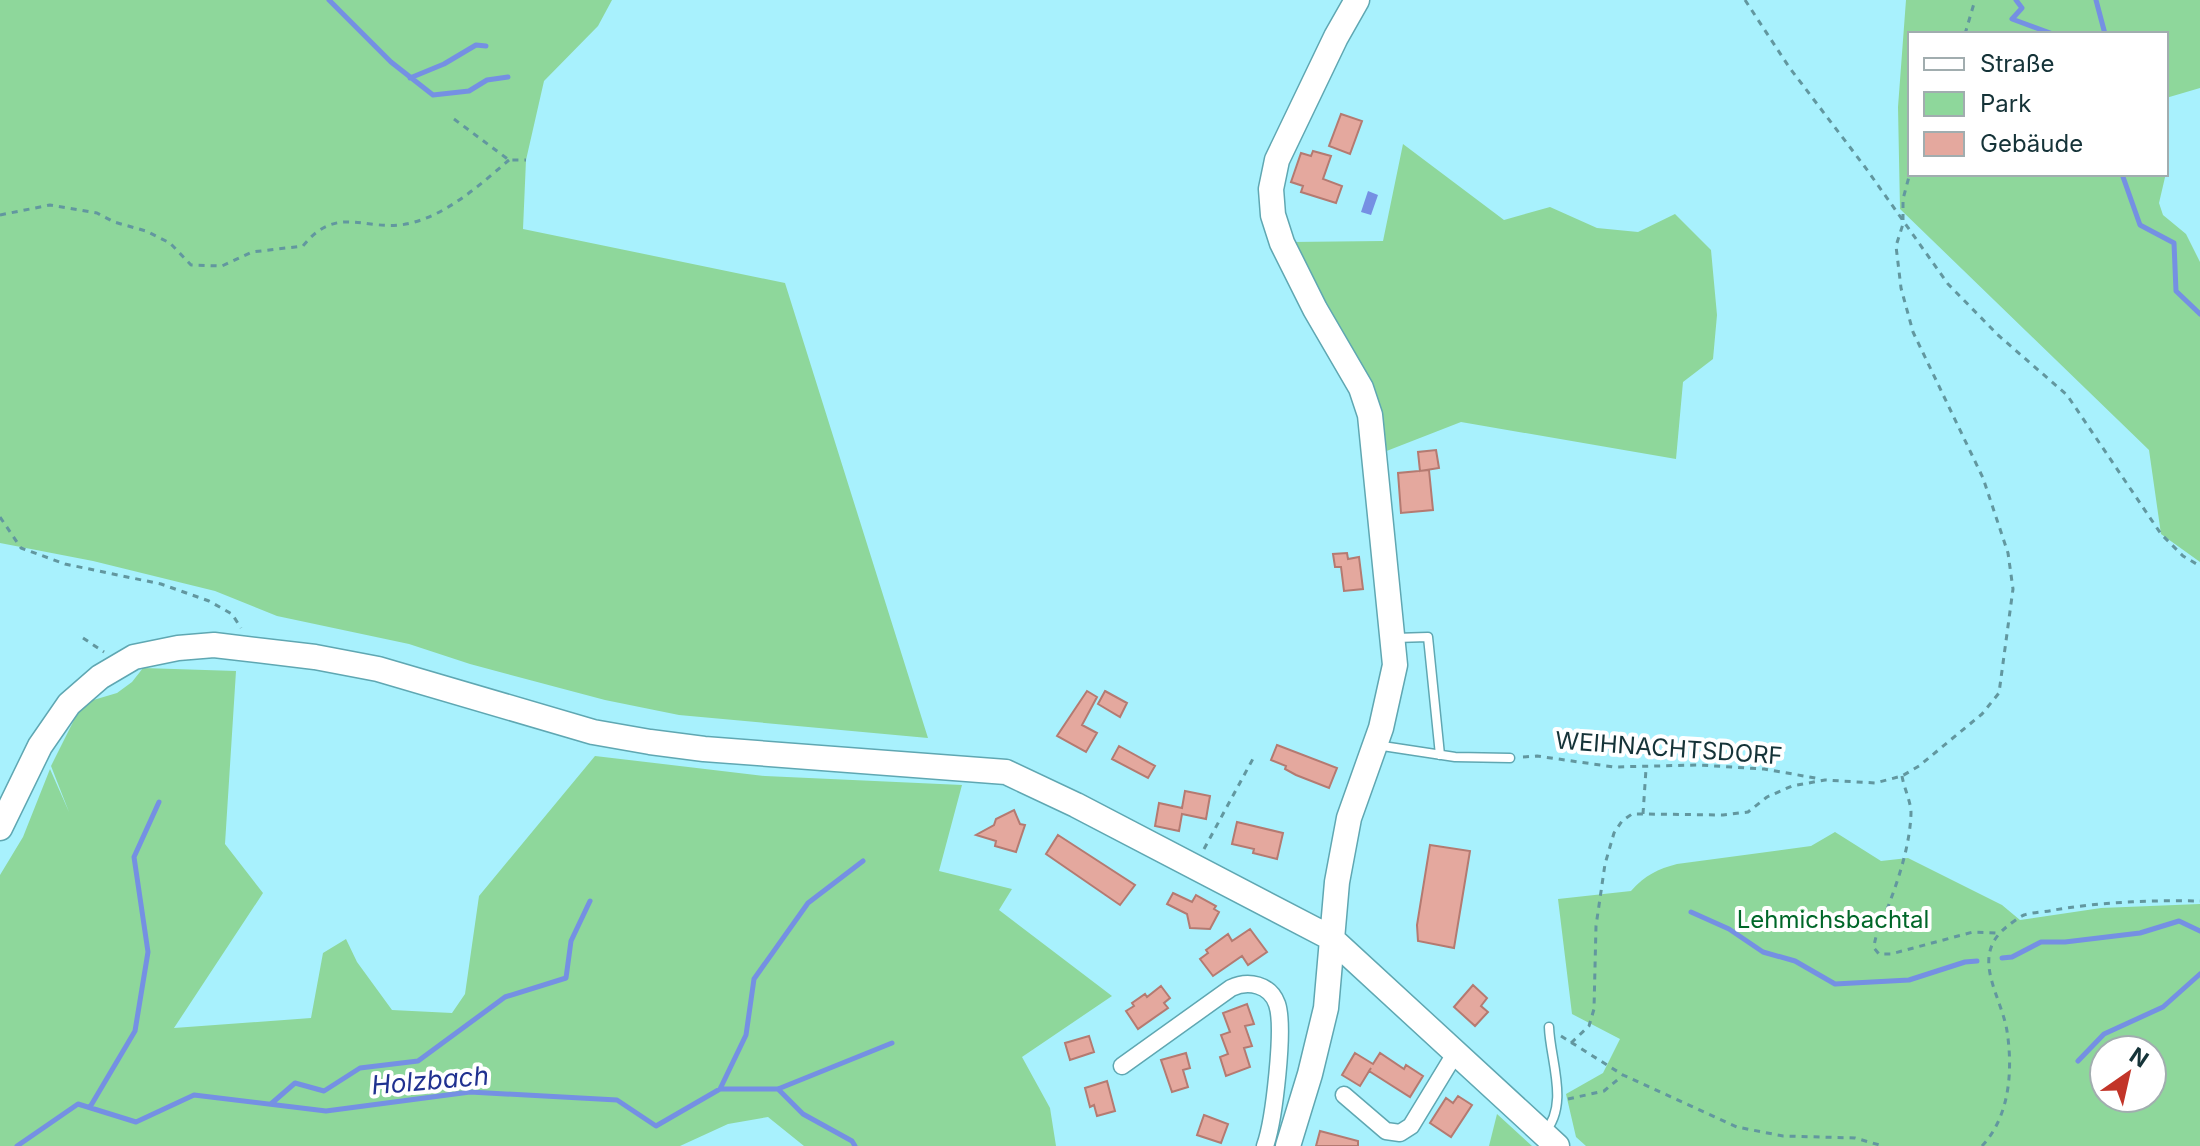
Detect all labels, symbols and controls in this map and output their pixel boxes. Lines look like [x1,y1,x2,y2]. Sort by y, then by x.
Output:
legend [1908,32,2168,176]
text: Straße [1980,49,2055,78]
text: Park [1980,89,2031,118]
text: Gebäude [1980,129,2083,158]
street label: WEIHNACHTSDORF [1554,726,1784,770]
park label: Lehmichsbachtal [1737,905,1929,934]
north arrow [2088,1034,2168,1114]
text: N [2125,1042,2153,1073]
water label: Holzbach [370,1059,490,1101]

